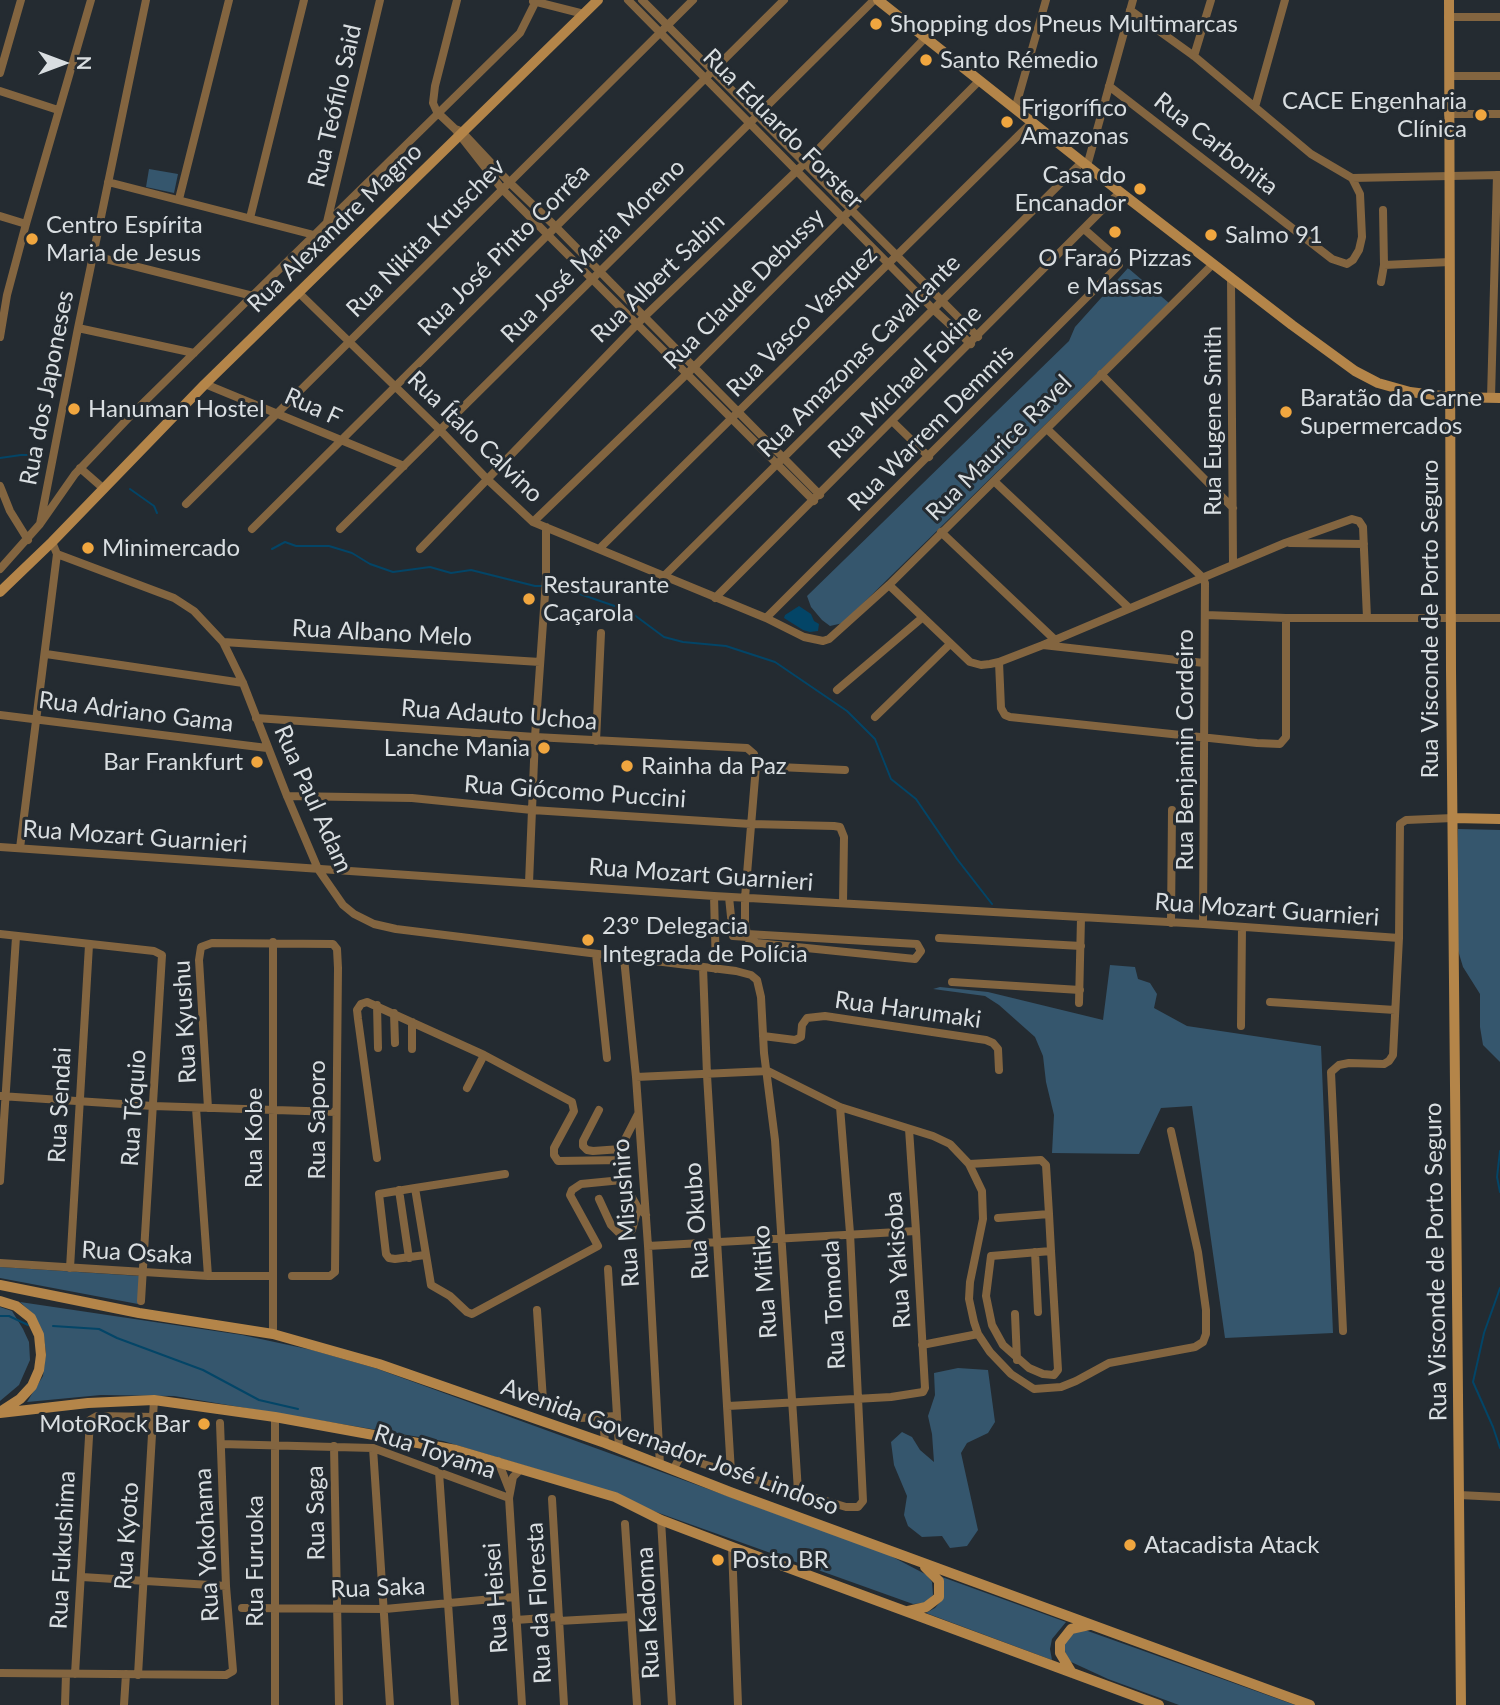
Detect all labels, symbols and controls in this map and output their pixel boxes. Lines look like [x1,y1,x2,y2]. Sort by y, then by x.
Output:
place label: Shopping dos Pneus Multimarcas [890,10,1238,38]
marker: Shopping dos Pneus Multimarcas [868,16,884,32]
street label: Rua Teófilo Said [302,22,368,190]
north arrow [28,28,98,98]
street label: Rua Eduardo Forster [697,43,869,215]
place label: Santo Rémedio [940,46,1098,74]
marker: Santo Rémedio [918,52,934,68]
text: N [73,56,96,70]
street label: Rua Carbonita [1148,87,1284,201]
place label: CACE Engenharia Clínica [1282,87,1467,143]
place label: Frigorífico Amazonas [1021,94,1129,150]
marker: CACE Engenharia Clínica [1473,107,1489,123]
marker: Frigorífico Amazonas [999,114,1015,130]
street label: Rua Alexandre Magno [242,137,428,319]
street label: Rua Nikita Kruschev [341,153,511,323]
street label: Rua José Maria Moreno [495,153,691,349]
street label: Rua José Pinto Corrêa [412,158,596,342]
place label: Casa do Encanador [1015,161,1126,217]
marker: Casa do Encanador [1132,181,1148,197]
street label: Rua Claude Debussy [658,203,830,375]
street label: Rua Albert Sabin [585,207,731,349]
place label: Centro Espírita Maria de Jesus [46,211,203,267]
place label: Salmo 91 [1225,221,1323,249]
marker: O Faraó Pizzas e Massas [1107,224,1123,240]
marker: Salmo 91 [1203,227,1219,243]
marker: Centro Espírita Maria de Jesus [24,231,40,247]
street label: Rua Vasco Vasquez [721,241,883,403]
place label: O Faraó Pizzas e Massas [1038,244,1192,300]
street label: Rua Amazonas Cavalcante [752,249,966,463]
street label: Rua dos Japoneses [14,288,80,488]
street label: Rua Michael Fokine [822,299,988,465]
street label: Rua Eugene Smith [1199,326,1227,516]
street label: Rua Warrem Demmis [842,339,1020,517]
street label: Rua Ítalo Calvino [401,365,549,509]
street label: Rua Maurice Ravel [920,369,1078,527]
street label: Rua F [280,382,346,432]
place label: Baratão da Carne Supermercados [1300,384,1482,440]
place label: Hanuman Hostel [88,395,265,423]
marker: Hanuman Hostel [66,401,82,417]
marker: Baratão da Carne Supermercados [1278,404,1294,420]
street label: Rua Visconde de Porto Seguro [1416,460,1444,778]
place label: Minimercado [102,534,240,562]
marker: Minimercado [80,540,96,556]
place label: Restaurante Caçarola [543,571,669,627]
marker: Restaurante Caçarola [521,591,537,607]
street label: Rua Albano Melo [291,614,473,652]
street label: Rua Benjamin Cordeiro [1171,629,1199,871]
street label: Rua Adriano Gama [37,686,235,738]
street label: Rua Adauto Uchoa [400,694,598,736]
street label: Rua Paul Adam [268,721,358,877]
place label: Lanche Mania [384,734,530,762]
marker: Lanche Mania [536,740,552,756]
place label: Bar Frankfurt [103,748,243,776]
place label: Rainha da Paz [641,752,787,780]
marker: Bar Frankfurt [249,754,265,770]
marker: Rainha da Paz [619,758,635,774]
street label: Rua Giócomo Puccini [463,770,687,814]
street label: Rua Mozart Guarnieri [22,815,248,859]
street label: Rua Mozart Guarnieri [588,853,814,897]
street label: Rua Mozart Guarnieri [1154,888,1380,932]
place label: 23º Delegacia Integrada de Polícia [602,912,808,968]
marker: 23º Delegacia Integrada de Polícia [580,932,596,948]
street label: Rua Kyushu [167,960,203,1084]
street label: Rua Harumaki [833,985,983,1035]
street label: Rua Sendai [43,1046,77,1164]
street label: Rua Tóquio [116,1049,152,1167]
street label: Rua Saporo [303,1060,331,1180]
street label: Rua Kobe [240,1088,268,1188]
street label: Rua Visconde de Porto Seguro [1419,1102,1453,1422]
street label: Rua Misushiro [606,1138,646,1288]
street label: Rua Okubo [679,1161,715,1281]
street label: Rua Yakisoba [879,1190,917,1330]
street label: Rua Mitiko [747,1224,783,1340]
street label: Rua Osaka [81,1236,193,1270]
street label: Rua Tomoda [816,1240,852,1370]
street label: Avenida Governador José Lindoso [497,1372,843,1522]
place label: MotoRock Bar [39,1410,190,1438]
marker: MotoRock Bar [196,1416,212,1432]
street label: Rua Toyama [371,1419,499,1485]
street label: Rua Saga [301,1465,331,1561]
street label: Rua Yokohama [189,1467,225,1623]
street label: Rua Fukushima [44,1470,82,1630]
street label: Rua Kyoto [109,1481,145,1591]
street label: Rua Furuoka [241,1495,269,1627]
street label: Rua da Floresta [520,1521,558,1685]
place label: Atacadista Atack [1144,1531,1319,1559]
marker: Atacadista Atack [1122,1537,1138,1553]
street label: Rua Heisei [478,1542,514,1654]
street label: Rua Kadoma [630,1546,666,1680]
place label: Posto BR [732,1546,829,1574]
marker: Posto BR [710,1552,726,1568]
street label: Rua Saka [330,1572,426,1604]

